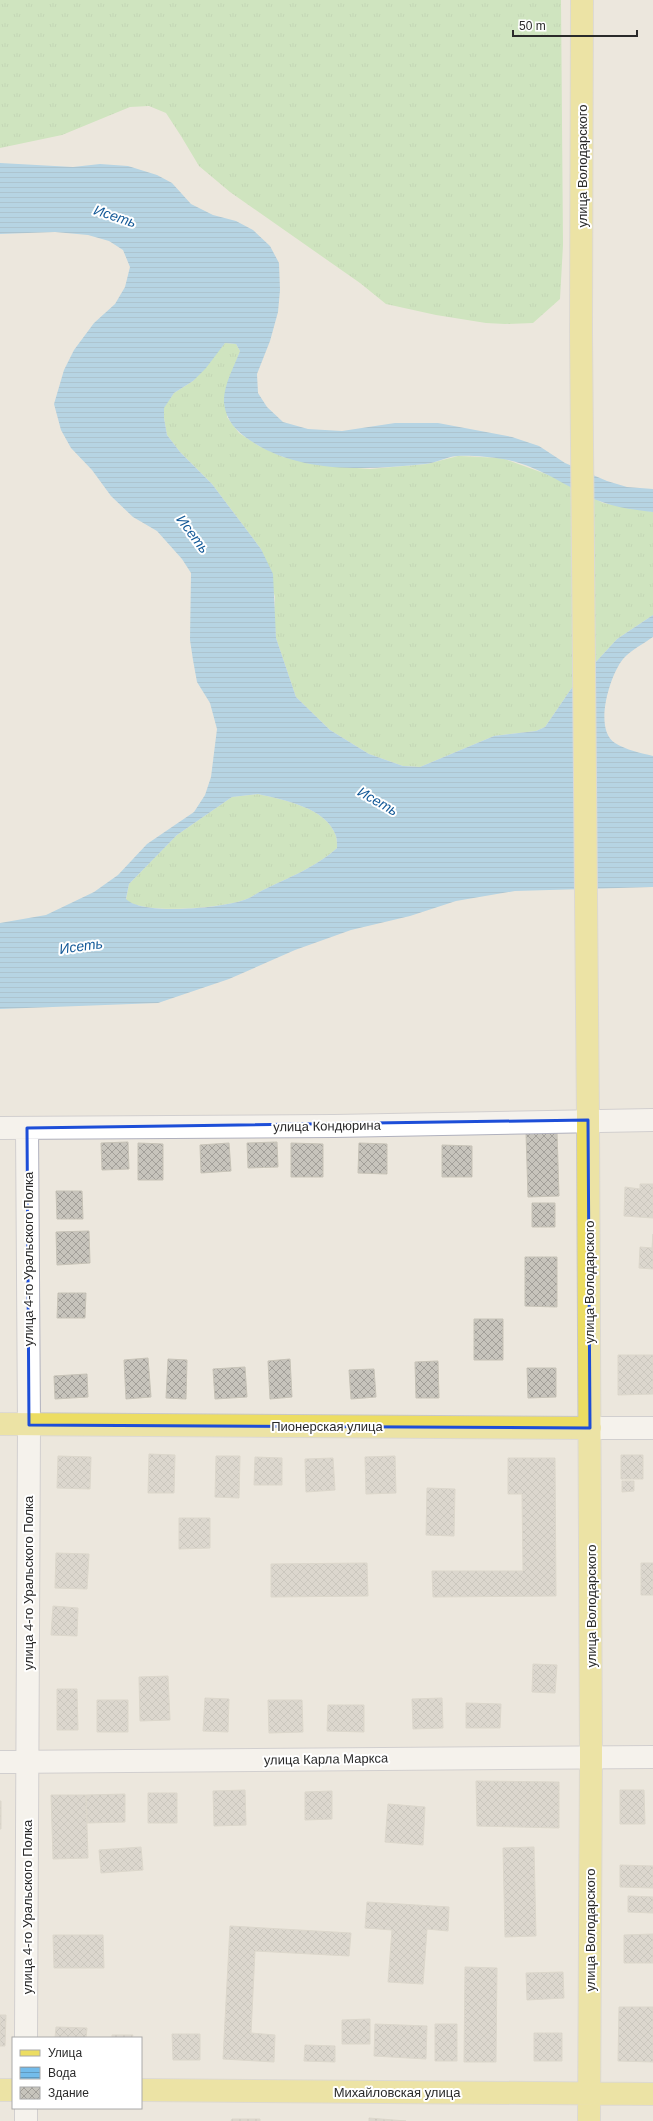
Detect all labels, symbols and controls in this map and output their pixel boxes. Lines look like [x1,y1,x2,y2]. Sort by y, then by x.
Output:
scale bar [513,12,637,38]
text: 50 m [519,19,546,33]
street label: улица Володарского [575,105,590,227]
water label: Исеть [92,202,138,230]
water label: Исеть [173,512,213,556]
water label: Исеть [355,783,401,819]
water label: Исеть [58,935,104,957]
street label: улица Кондюрина [273,1118,382,1134]
street label: улица 4-го Уральского Полка [21,1171,36,1346]
street label: улица Володарского [582,1221,597,1343]
street label: Пионерская улица [271,1419,384,1434]
street label: улица 4-го Уральского Полка [21,1495,36,1670]
street label: улица Володарского [584,1545,599,1667]
street label: улица Карла Маркса [264,1750,389,1768]
street label: улица 4-го Уральского Полка [20,1819,35,1994]
street label: улица Володарского [583,1869,598,1991]
legend [12,2037,142,2109]
text: Улица [48,2046,82,2060]
text: Вода [48,2066,76,2080]
street label: Михайловская улица [334,2085,461,2100]
text: Здание [48,2086,89,2100]

